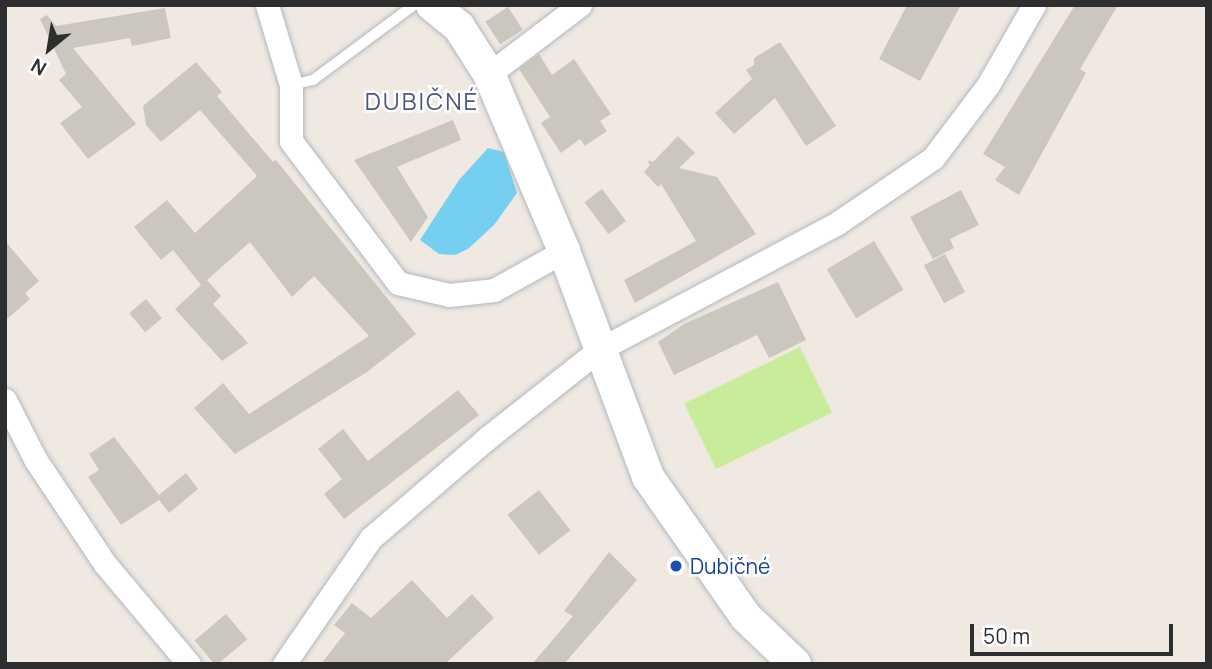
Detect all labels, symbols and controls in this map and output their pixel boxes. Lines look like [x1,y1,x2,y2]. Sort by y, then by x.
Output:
north arrow [14,14,84,84]
text: N [26,53,51,82]
district label: DUBIČNÉ [366,87,478,115]
place label: Dubičné [690,553,770,579]
marker: Dubičné [668,558,684,574]
scale bar [974,610,1177,654]
text: 50 m [983,622,1030,650]

